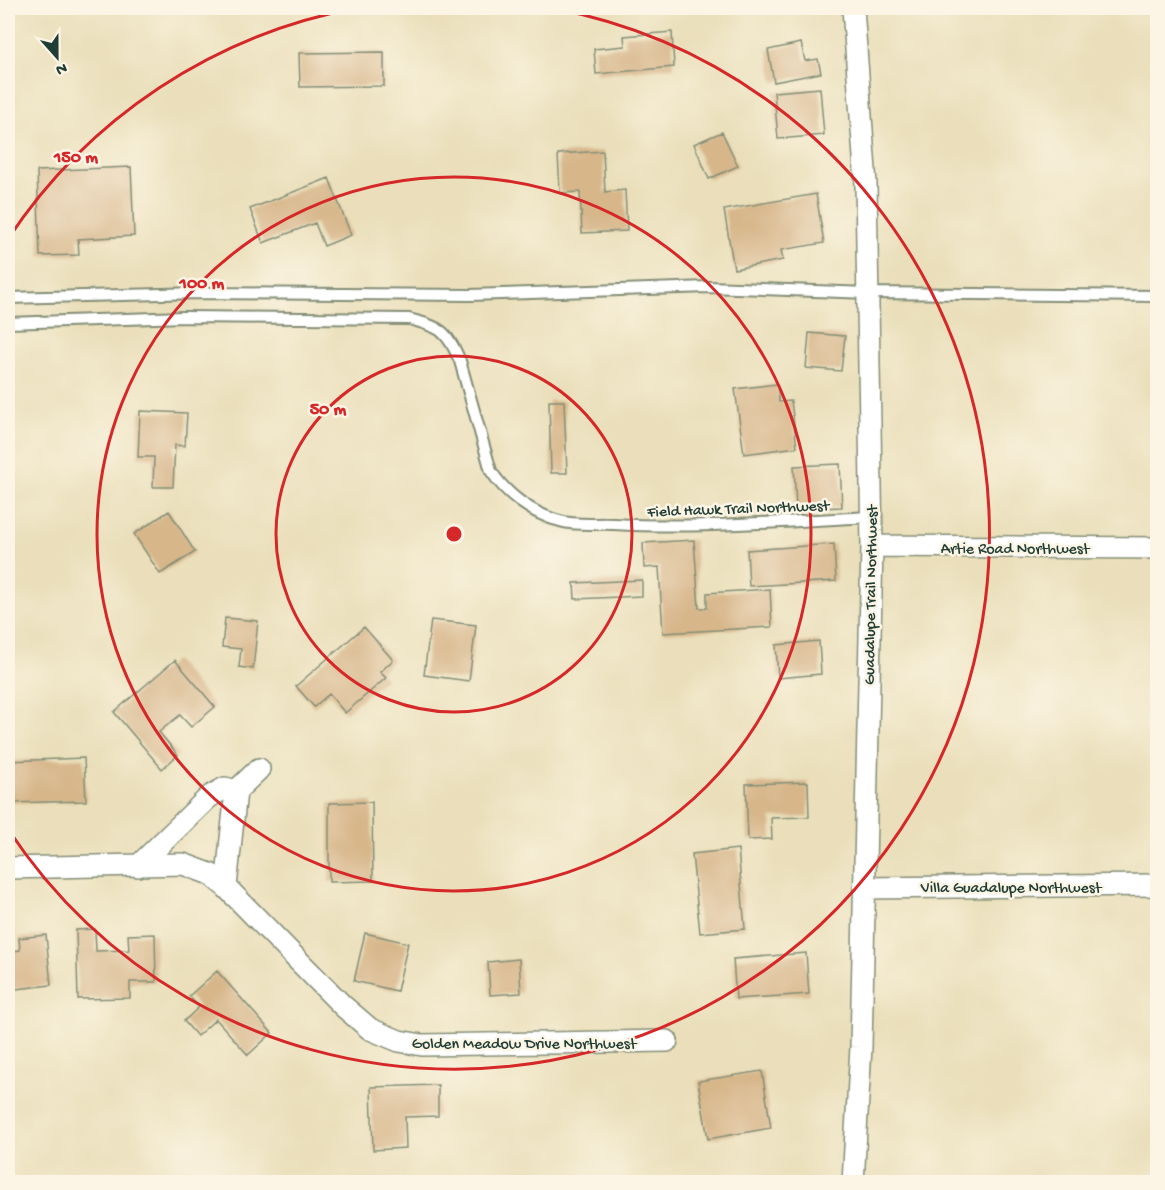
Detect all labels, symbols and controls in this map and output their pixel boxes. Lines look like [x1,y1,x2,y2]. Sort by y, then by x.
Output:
north arrow [27,27,87,87]
text: N [52,57,69,79]
text: 150 m [53,148,98,169]
text: 100 m [179,274,225,295]
text: 50 m [310,400,347,421]
street label: Field Hawk Trail Northwest [646,498,831,523]
street label: Guadalupe Trail Northwest [861,504,884,685]
centre of rings [444,524,464,544]
street label: Artie Road Northwest [941,541,1091,560]
street label: Villa Guadalupe Northwest [920,880,1103,899]
street label: Golden Meadow Drive Northwest [412,1036,638,1055]

